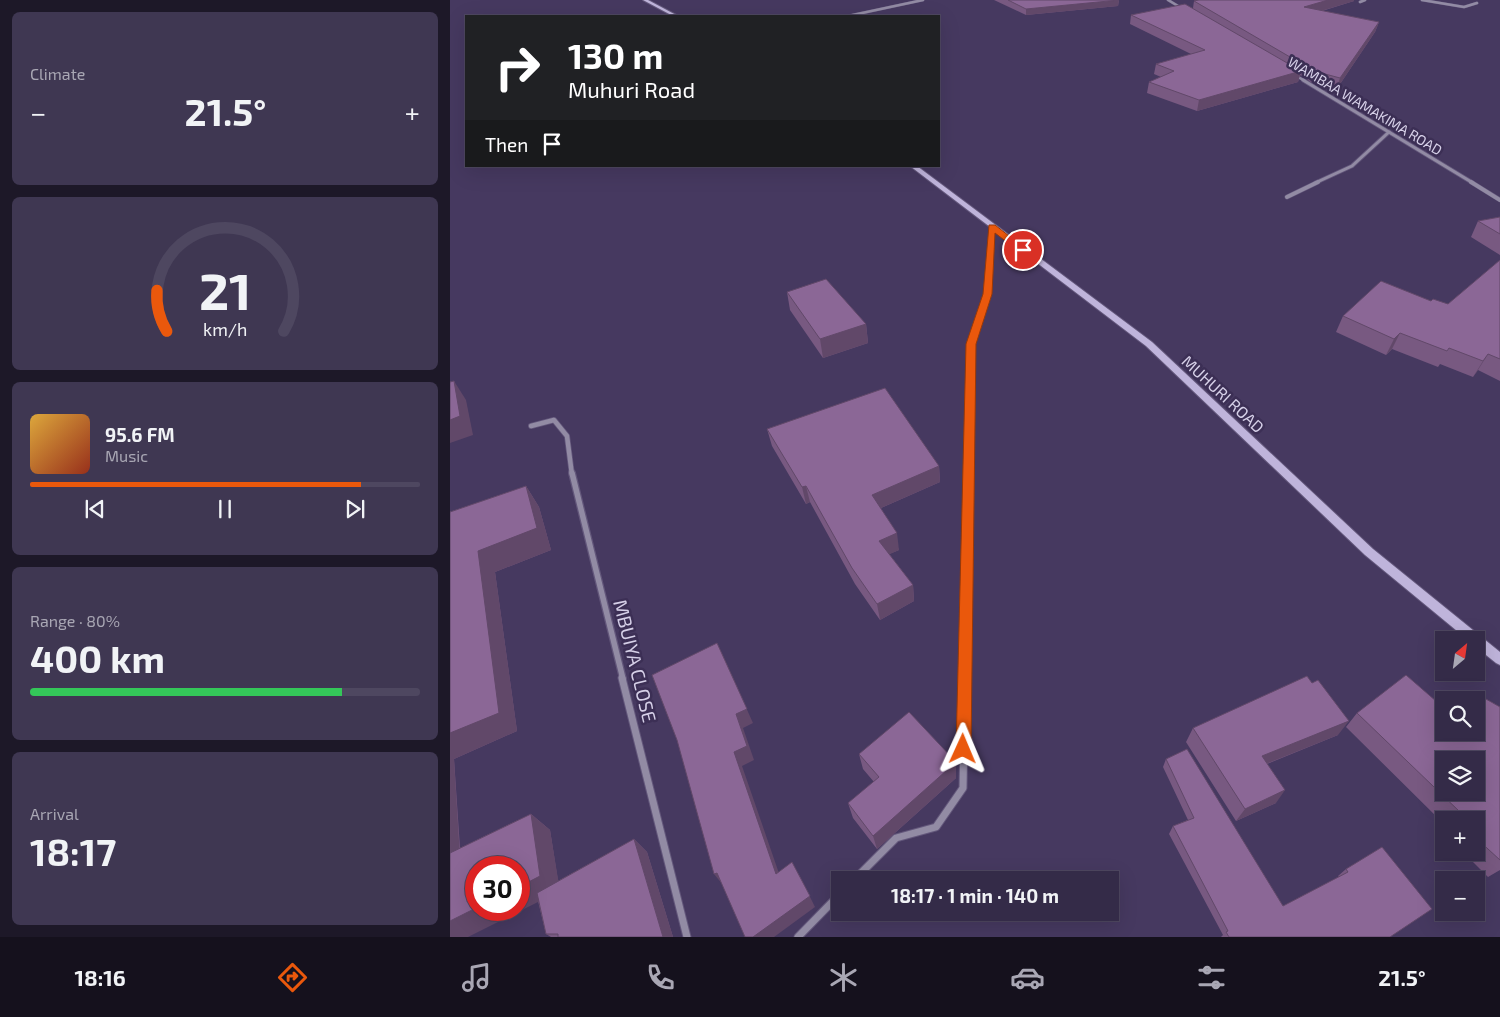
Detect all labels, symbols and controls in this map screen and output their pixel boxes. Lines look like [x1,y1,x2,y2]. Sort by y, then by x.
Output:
text: 130 m [568,34,663,76]
icon: right [485,35,550,100]
street label: WAMBAA WAMAKIMA ROAD [1285,53,1445,158]
text: Climate [30,64,85,83]
text: Muhuri Road [568,76,695,102]
text: 21.5° [185,88,266,134]
text: − [30,95,46,129]
text: + [405,95,420,129]
icon: arrive [538,130,566,158]
text: Then [485,133,528,156]
pin [1002,229,1044,271]
icon: arrive [1009,236,1037,264]
text: 21 [199,258,251,320]
text: km/h [203,318,247,340]
street label: MUHURI ROAD [1179,351,1268,436]
text: 95.6 FM [105,423,175,446]
text: Music [105,446,148,465]
icon: previous [81,495,109,523]
icon: pause [211,495,239,523]
icon: next [341,495,369,523]
street label: MBUIYA CLOSE [609,597,662,725]
text: Range · 80% [30,611,120,630]
north arrow [1435,631,1485,681]
map controls [1435,631,1485,921]
text: 400 km [30,635,165,681]
button: search [1435,691,1485,741]
position arrow [936,722,988,774]
button: layers [1435,751,1485,801]
text: Arrival [30,804,79,823]
button: + [1435,811,1485,861]
text: 18:17 [30,828,116,874]
speed limit sign: 30 [465,856,530,921]
button: − [1435,871,1485,921]
text: 18:17 · 1 min · 140 m [891,884,1059,907]
icon: directions [275,960,310,995]
icon: music [459,960,494,995]
icon: phone [643,960,678,995]
icon: climate [826,960,861,995]
icon: car [1010,960,1045,995]
icon: filters [1194,960,1229,995]
text: 18:16 [74,964,126,990]
text: 21.5° [1378,964,1426,990]

